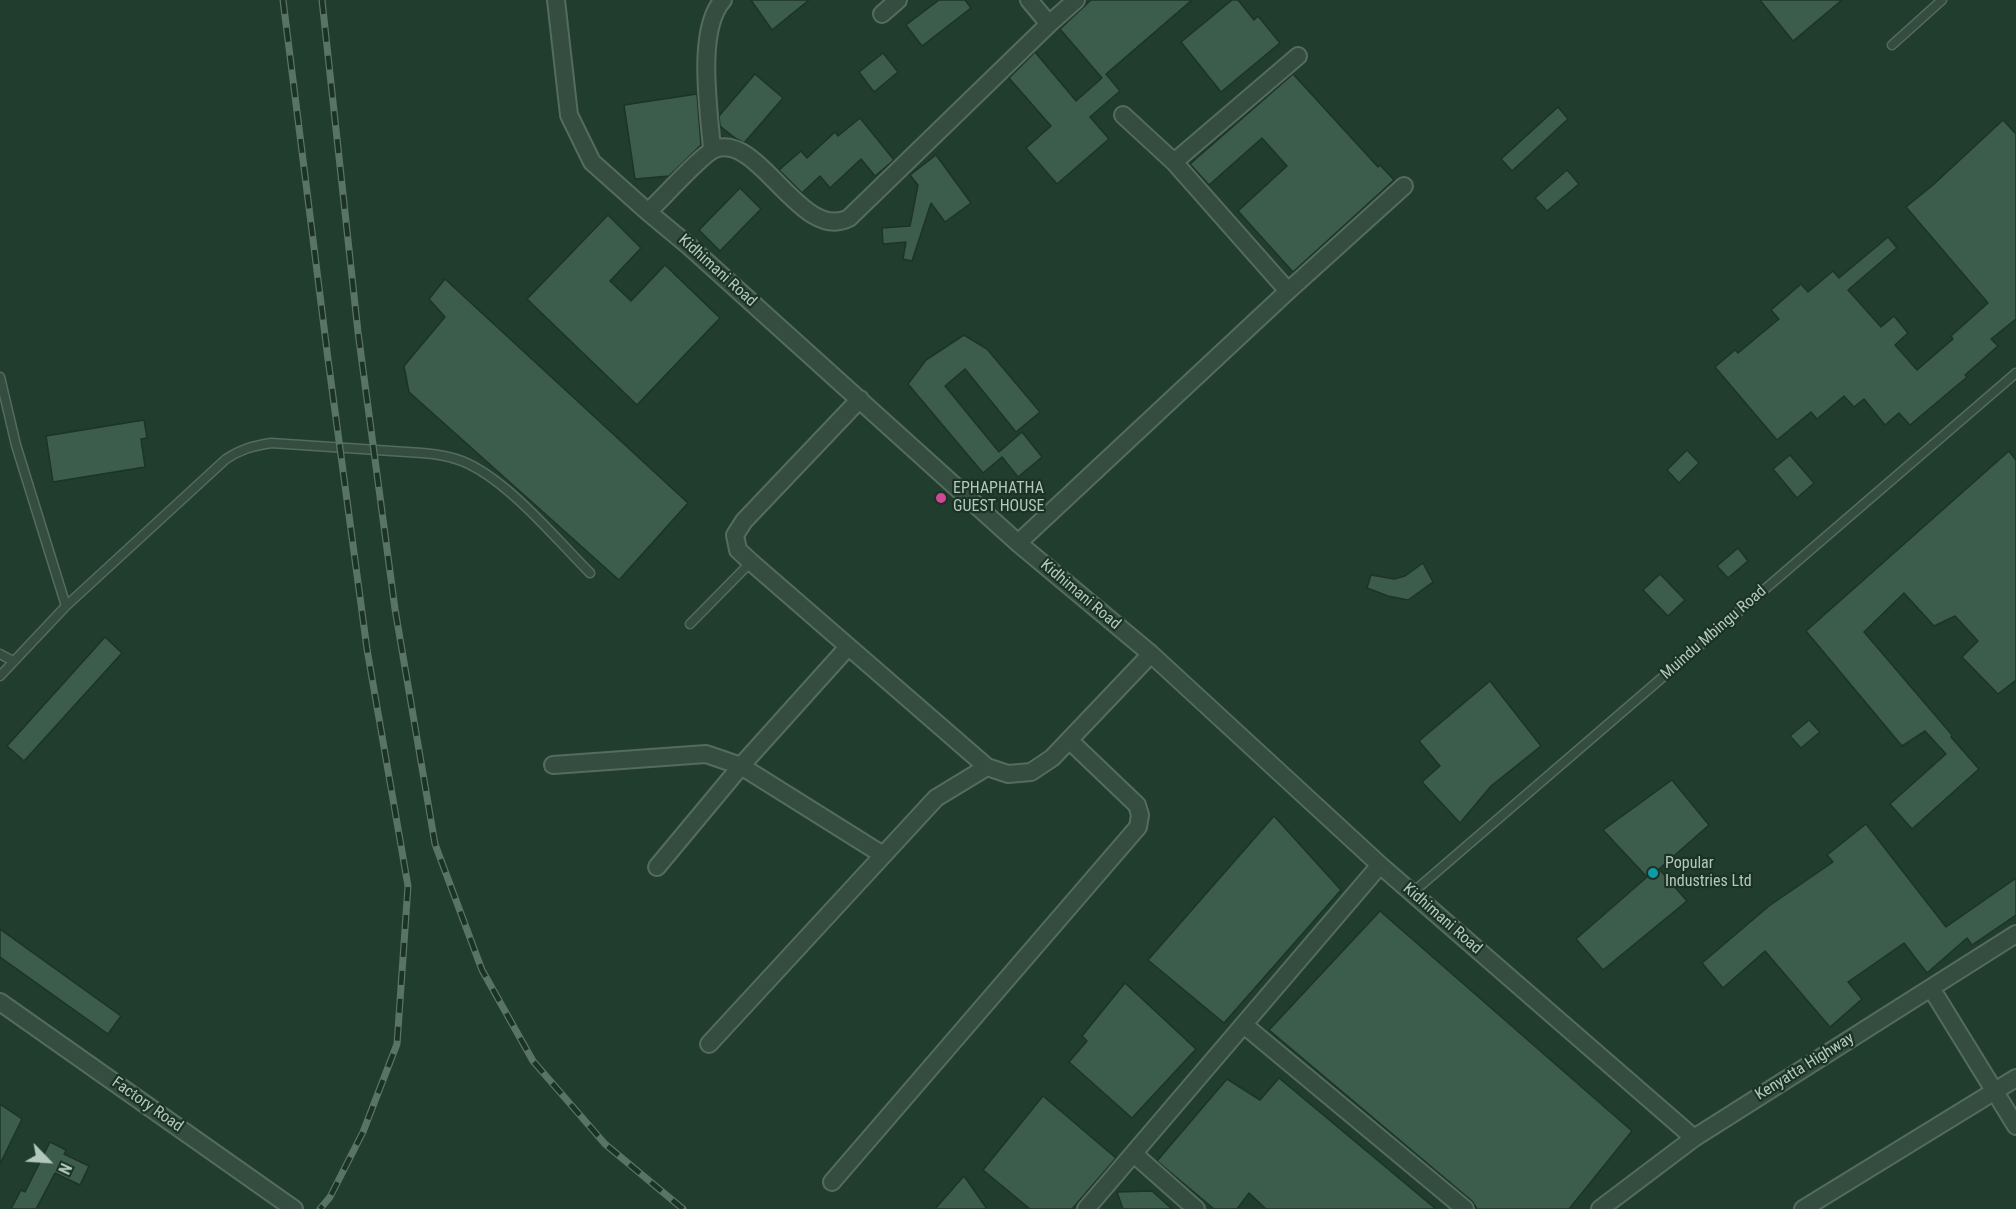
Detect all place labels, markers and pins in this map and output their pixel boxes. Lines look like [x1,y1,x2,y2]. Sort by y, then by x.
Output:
place label: EPHAPHATHA GUEST HOUSE [953,479,1044,517]
marker: EPHAPHATHA GUEST HOUSE [934,491,948,505]
place label: Popular Industries Ltd [1665,854,1752,892]
marker: Popular Industries Ltd [1646,866,1660,880]

